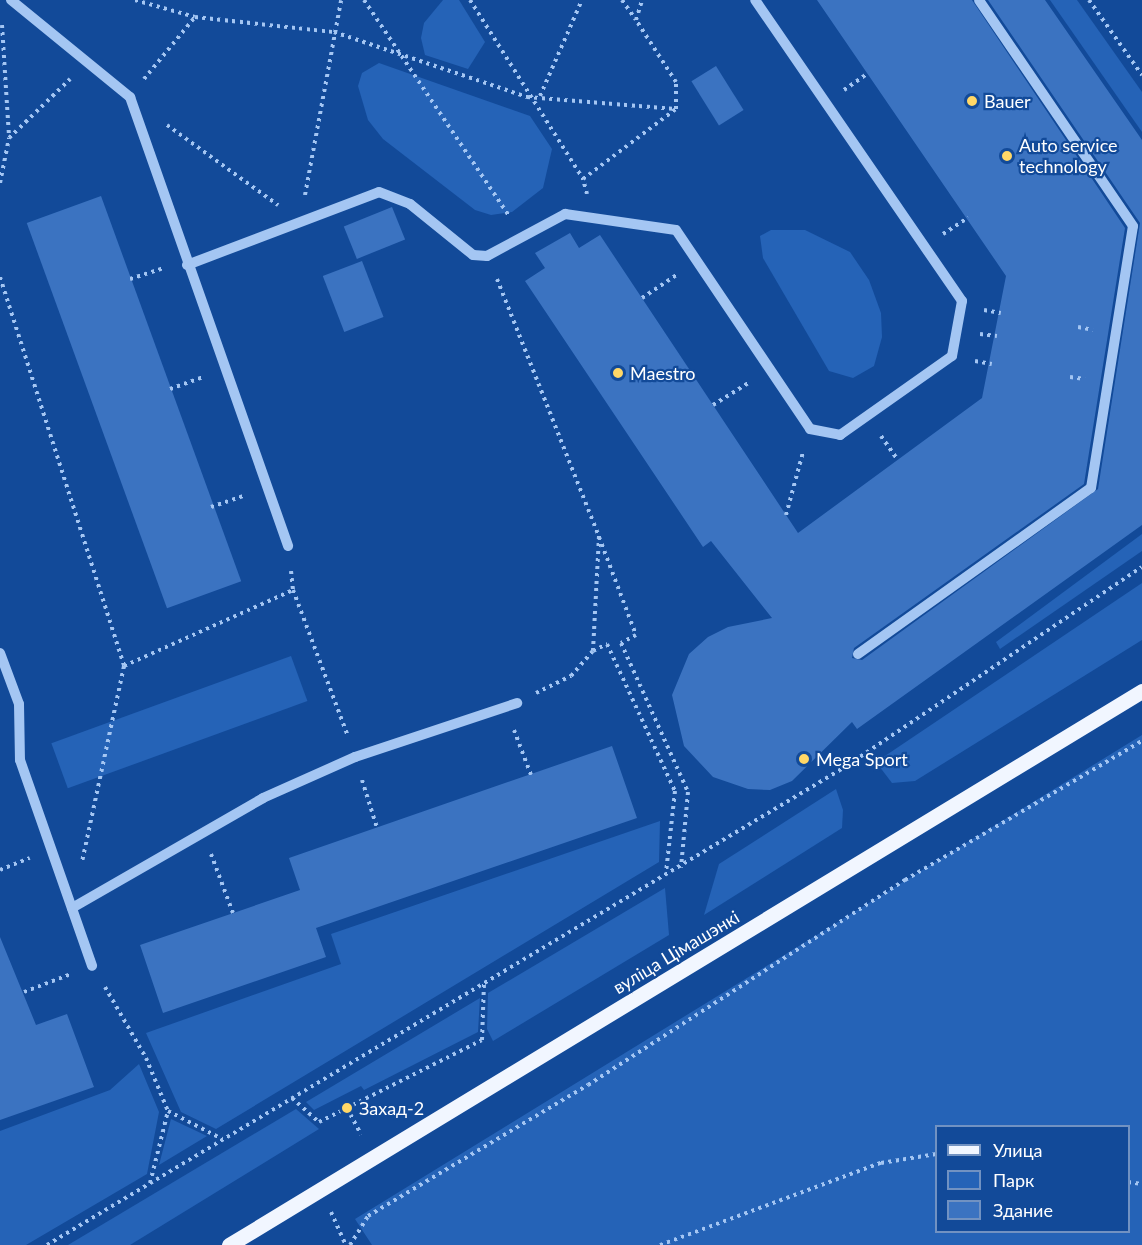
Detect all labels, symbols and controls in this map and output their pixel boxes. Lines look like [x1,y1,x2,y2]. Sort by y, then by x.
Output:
place label: Bauer [984,90,1031,112]
marker: Bauer [965,94,979,108]
place label: Auto service technology [1019,135,1118,178]
marker: Auto service technology [1000,149,1014,163]
place label: Maestro [630,362,696,384]
marker: Maestro [611,366,625,380]
place label: Mega Sport [816,748,908,770]
marker: Mega Sport [797,752,811,766]
street label: вуліца Цімашэнкі [609,906,743,998]
place label: Захад-2 [359,1097,424,1119]
marker: Захад-2 [340,1101,354,1115]
legend [935,1125,1130,1233]
text: Улица [993,1139,1043,1161]
text: Парк [993,1169,1034,1191]
text: Здание [993,1199,1053,1221]

